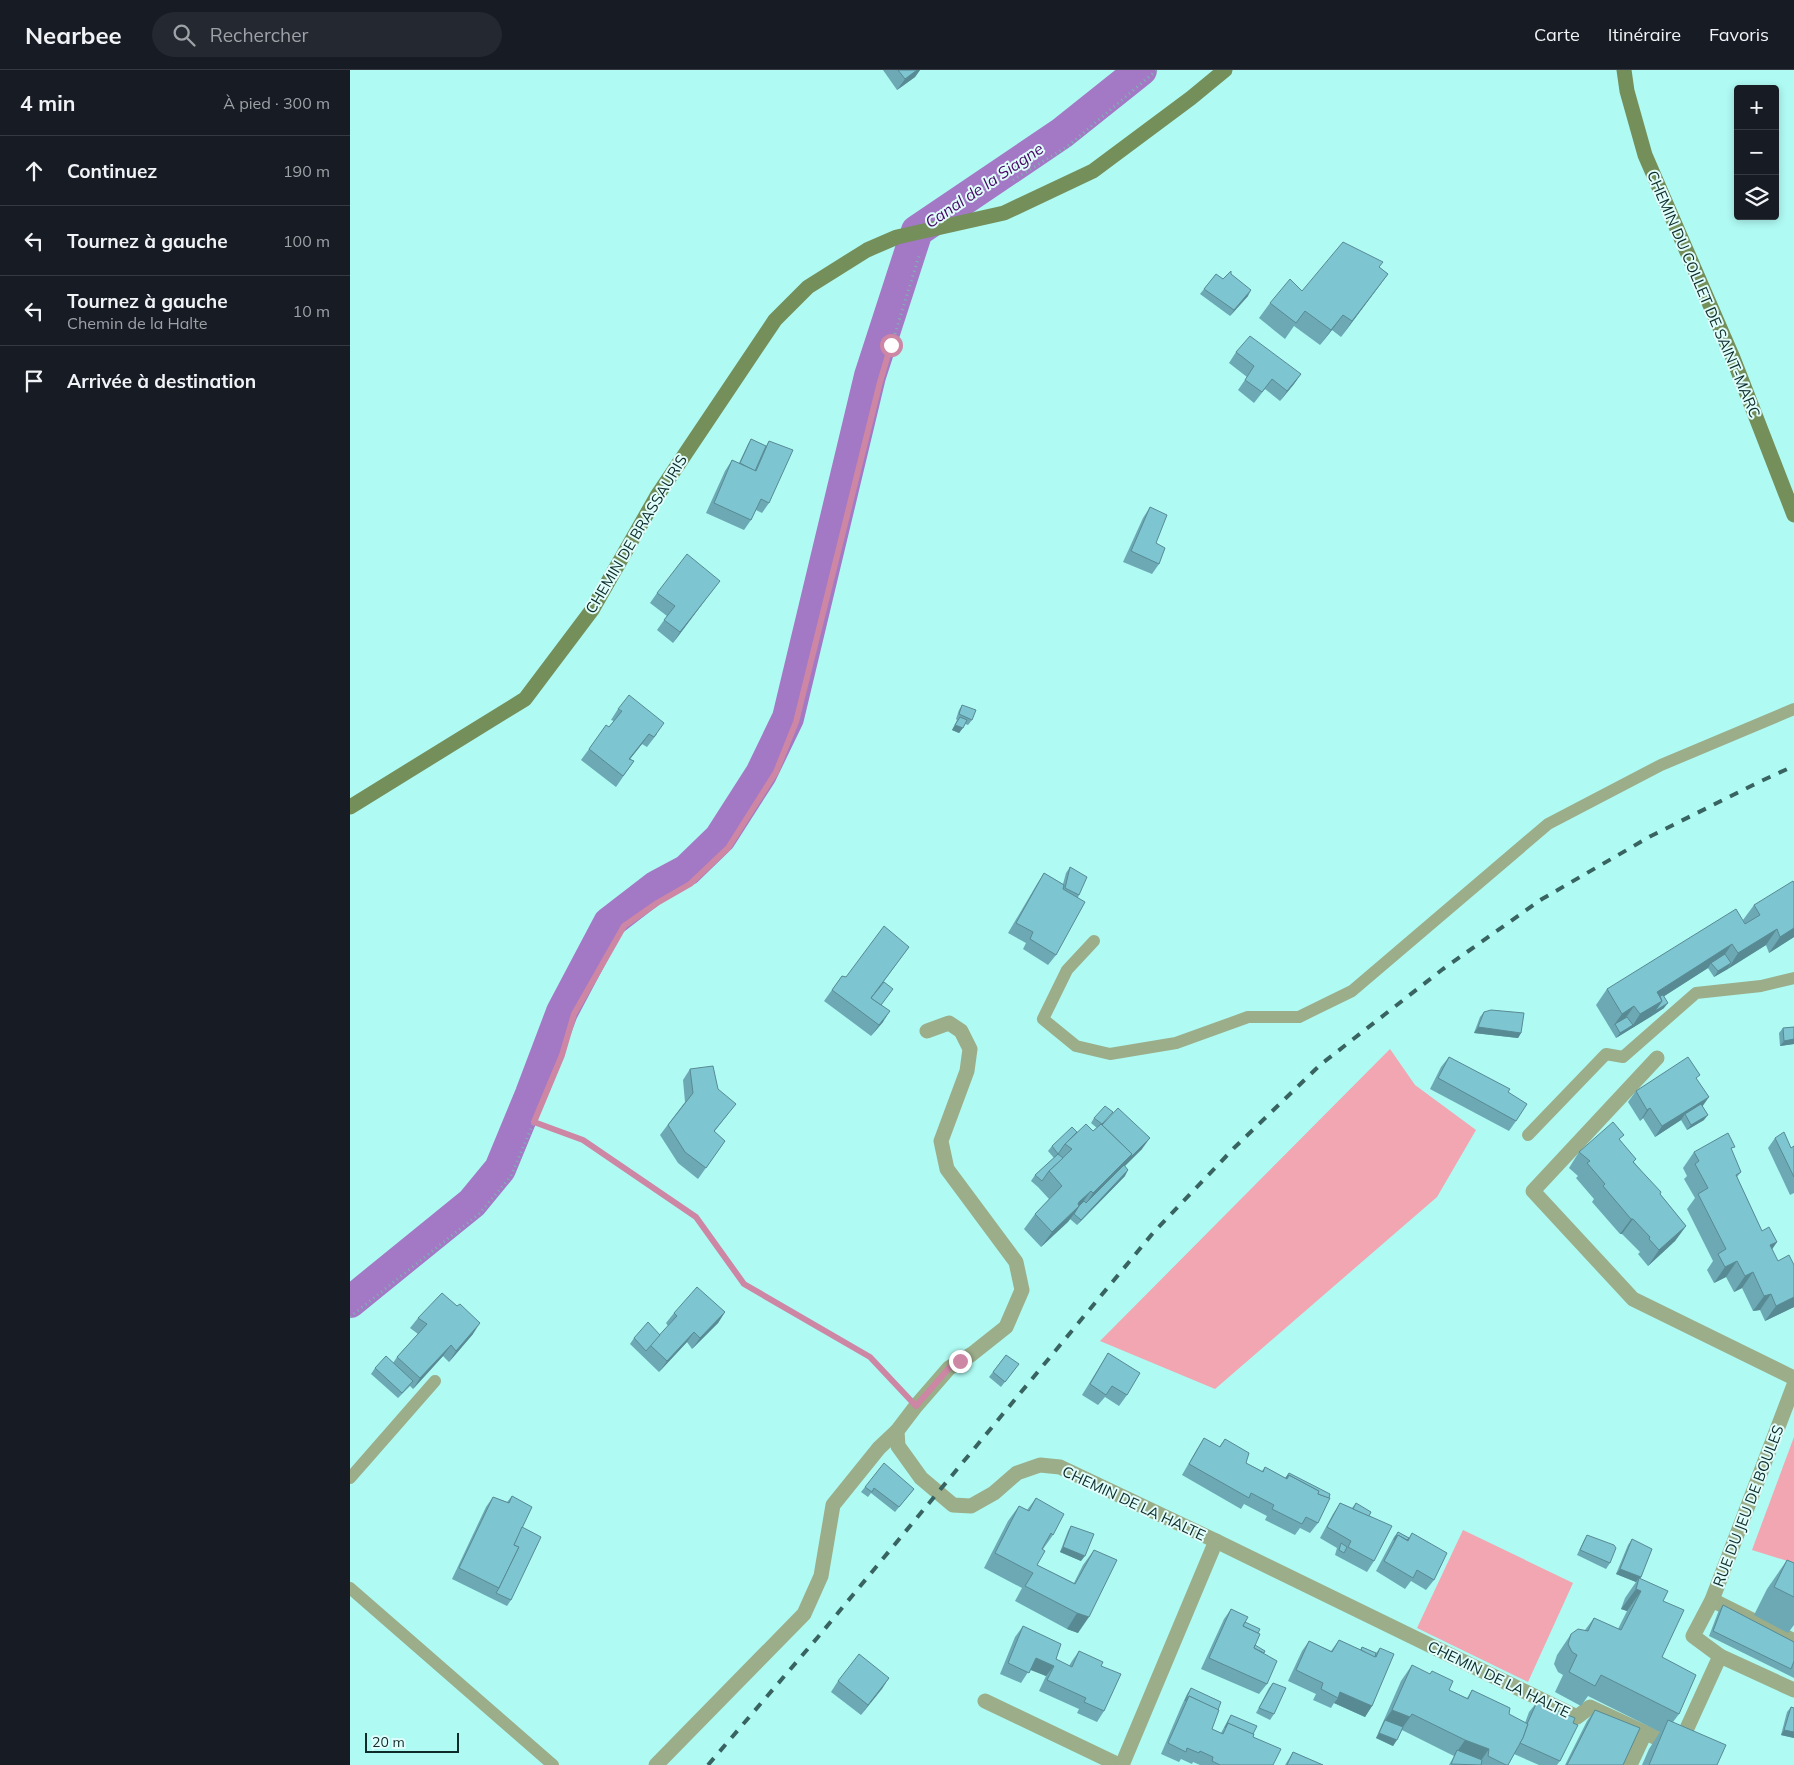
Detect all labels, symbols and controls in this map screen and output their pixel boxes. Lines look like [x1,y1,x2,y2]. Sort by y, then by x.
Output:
search box [152,12,502,57]
text: Nearbee [25,20,122,50]
icon: search [170,21,198,49]
text: Rechercher [210,23,308,47]
text: Carte [1534,23,1580,46]
text: Itinéraire [1608,23,1681,46]
text: Favoris [1709,23,1769,46]
map controls [1734,85,1779,220]
button: + [1734,85,1779,130]
text: 4 min [20,90,75,116]
text: À pied · 300 m [223,93,330,113]
button: − [1734,130,1779,175]
water label: Canal de la Siagne [921,138,1047,232]
icon: ahead [20,157,48,185]
text: Continuez [67,159,157,183]
text: 190 m [283,161,330,181]
street label: CHEMIN DU COLLET DE SAINT-MARC [1643,168,1765,420]
button: layers [1734,175,1779,220]
icon: left [20,227,48,255]
text: Tournez à gauche [67,229,228,253]
text: 100 m [283,231,330,251]
text: Tournez à gauche [67,289,228,313]
icon: left [20,297,48,325]
text: 10 m [293,301,330,321]
text: Chemin de la Halte [67,313,207,333]
route start [880,334,903,357]
icon: arrive [20,367,48,395]
text: Arrivée à destination [67,369,256,393]
street label: CHEMIN DE BRASSAURIS [581,451,691,617]
route end [949,1350,972,1373]
street label: RUE DU JEU DE BOULES [1708,1422,1788,1590]
street label: CHEMIN DE LA HALTE [1059,1461,1209,1545]
street label: CHEMIN DE LA HALTE [1425,1636,1573,1722]
scale bar [365,1730,459,1753]
text: 20 m [372,1733,405,1751]

